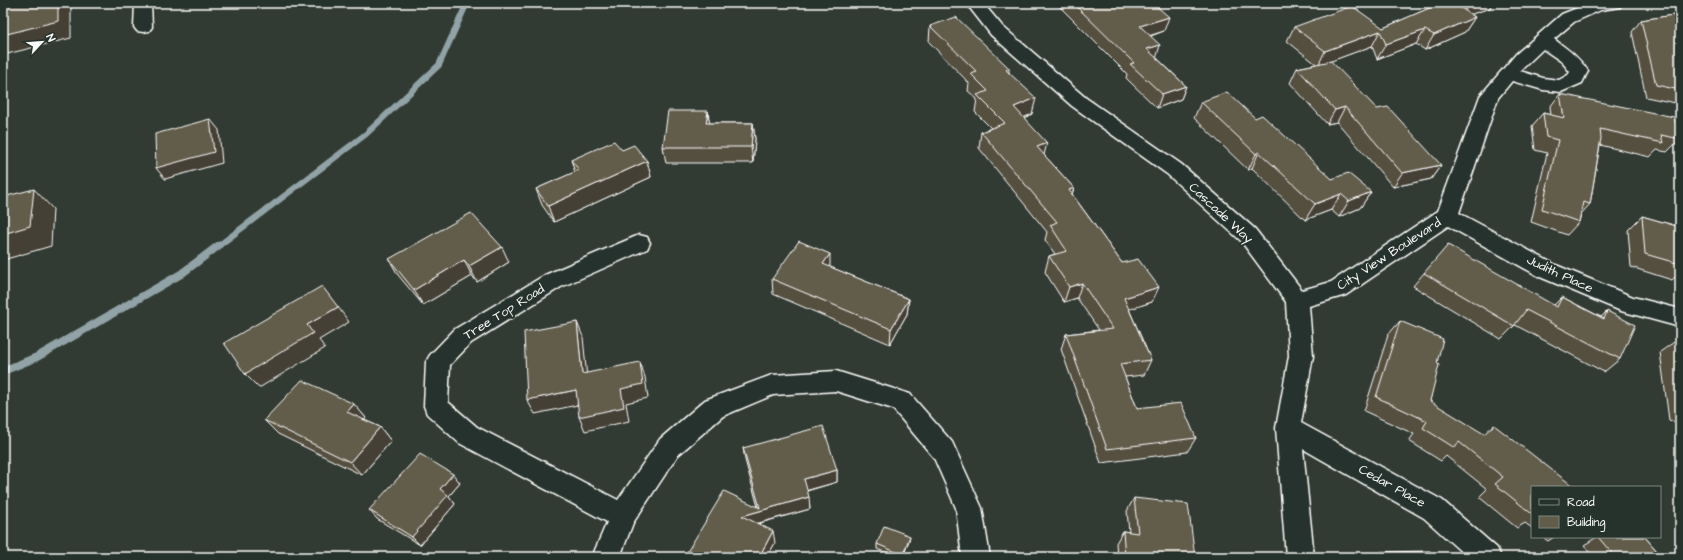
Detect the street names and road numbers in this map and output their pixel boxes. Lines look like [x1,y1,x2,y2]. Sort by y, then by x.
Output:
street label: Cascade Way [1184,178,1257,248]
street label: City View Boulevard [1333,213,1445,295]
street label: Judith Place [1524,251,1596,297]
street label: Tree Top Road [460,280,548,344]
street label: Cedar Place [1355,460,1429,512]

